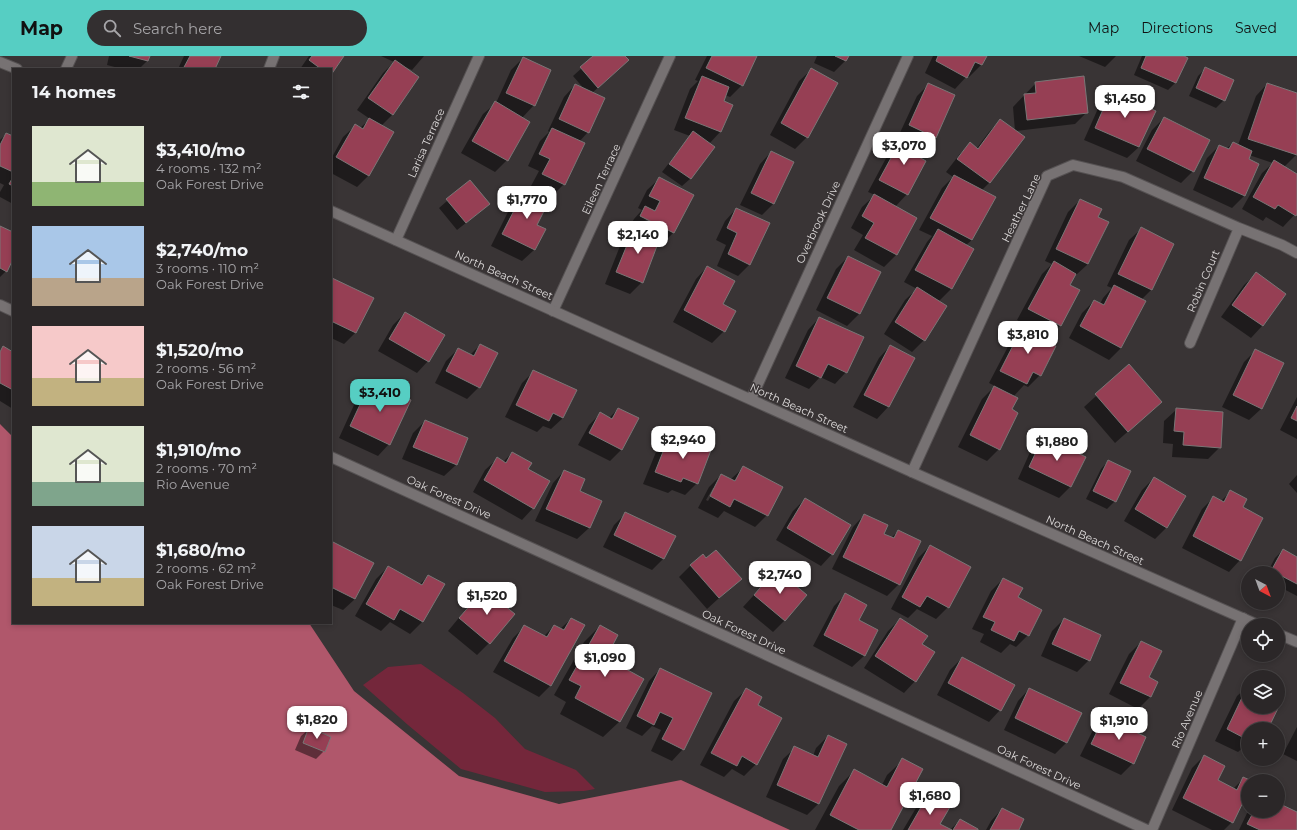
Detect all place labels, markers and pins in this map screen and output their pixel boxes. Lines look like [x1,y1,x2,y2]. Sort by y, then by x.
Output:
pin: $1,450 [1092,85,1158,119]
pin: $3,070 [871,132,937,166]
pin: $1,770 [494,186,560,220]
pin: $2,140 [605,221,671,255]
pin: $3,810 [995,321,1061,355]
pin: $3,410 [347,379,413,413]
pin: $2,940 [650,426,716,460]
pin: $1,880 [1024,428,1090,462]
pin: $2,740 [747,561,813,595]
pin: $1,520 [454,582,520,616]
pin: $1,090 [572,644,638,678]
pin: $1,820 [284,706,350,740]
pin: $1,910 [1086,707,1152,741]
pin: $1,680 [897,782,963,816]

